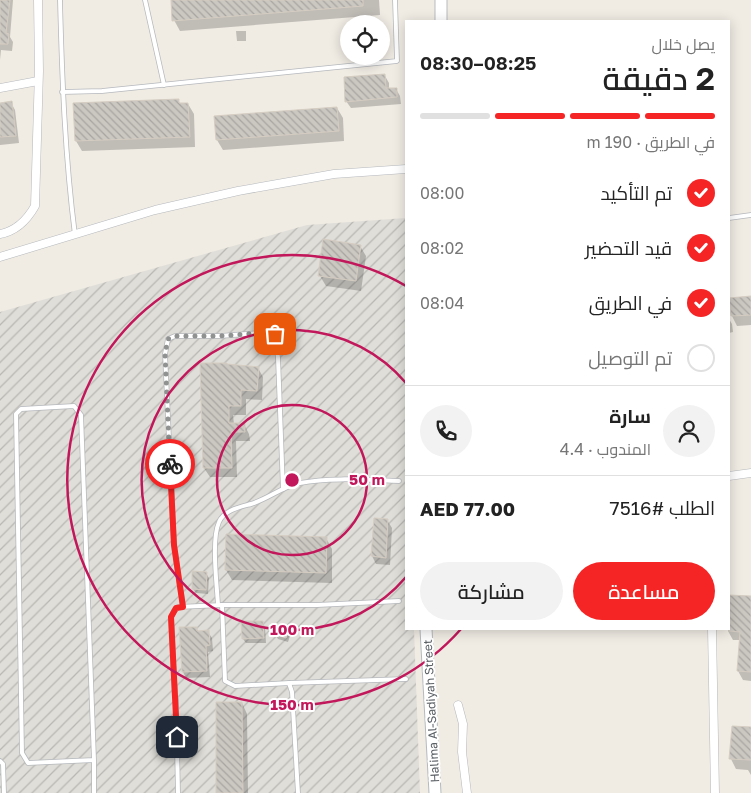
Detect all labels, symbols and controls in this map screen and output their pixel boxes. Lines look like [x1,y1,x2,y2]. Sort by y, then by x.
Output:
map controls [340,15,390,65]
button: locate [340,15,390,65]
text: يصل خلال [652,34,715,54]
text: 08:25–08:30 [420,51,536,74]
text: 2 دقيقة [603,59,715,97]
text: في الطريق · 190 m [587,132,715,152]
icon: check [687,179,715,207]
text: تم التأكيد [601,181,672,204]
text: 08:00 [420,183,464,203]
icon: check [687,234,715,262]
text: قيد التحضير [585,236,672,259]
text: 08:02 [420,238,464,258]
icon: check [687,289,715,317]
text: في الطريق [589,291,672,314]
text: 08:04 [420,293,464,313]
pin [254,313,296,355]
icon: bag [261,320,289,348]
text: تم التوصيل [588,346,672,369]
text: سارة [609,404,651,427]
button: phone [420,405,472,457]
button: person [663,405,715,457]
courier [145,439,195,489]
text: المندوب · 4.4 [560,439,651,459]
icon: bike [156,450,184,478]
text: 50 m [349,470,385,488]
centre of rings [283,471,301,489]
text: الطلب #7516 [610,496,715,519]
text: AED 77.00 [420,497,515,520]
button: مشاركة [420,562,563,620]
button: مساعدة [573,562,715,620]
text: 100 m [270,620,314,638]
street label: Halima Al-Sadiyah Street [420,639,442,783]
text: 150 m [270,695,314,713]
pin [156,716,198,758]
icon: home [163,723,191,751]

